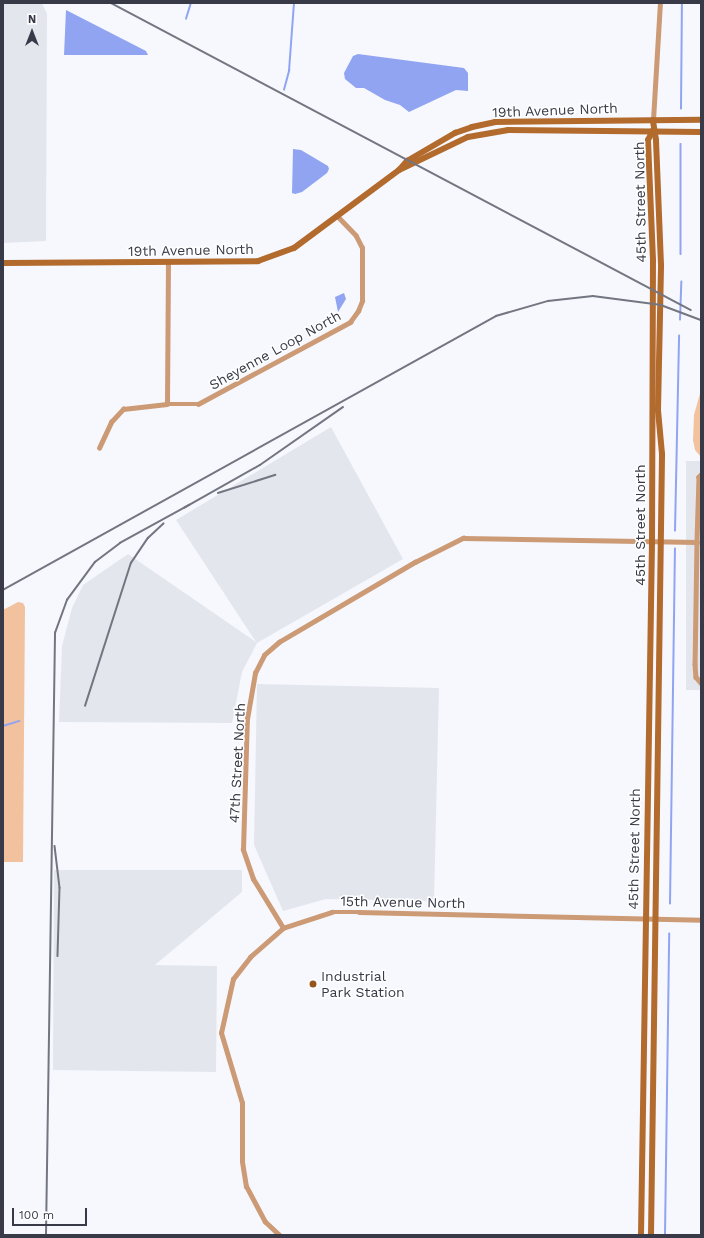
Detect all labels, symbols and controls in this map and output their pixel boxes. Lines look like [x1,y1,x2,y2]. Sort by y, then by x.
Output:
north arrow [12,12,52,52]
text: N [28,13,36,26]
street label: 19th Avenue North [492,99,618,121]
street label: 45th Street North [631,141,649,263]
street label: 19th Avenue North [128,241,254,259]
street label: Sheyenne Loop North [206,307,344,393]
street label: 45th Street North [632,464,648,586]
street label: 47th Street North [225,702,249,824]
street label: 45th Street North [625,788,643,910]
street label: 15th Avenue North [340,893,466,911]
place label: Industrial Park Station [321,968,405,1000]
marker: Industrial Park Station [308,979,318,989]
scale bar [14,1200,89,1226]
text: 100 m [19,1208,54,1222]

